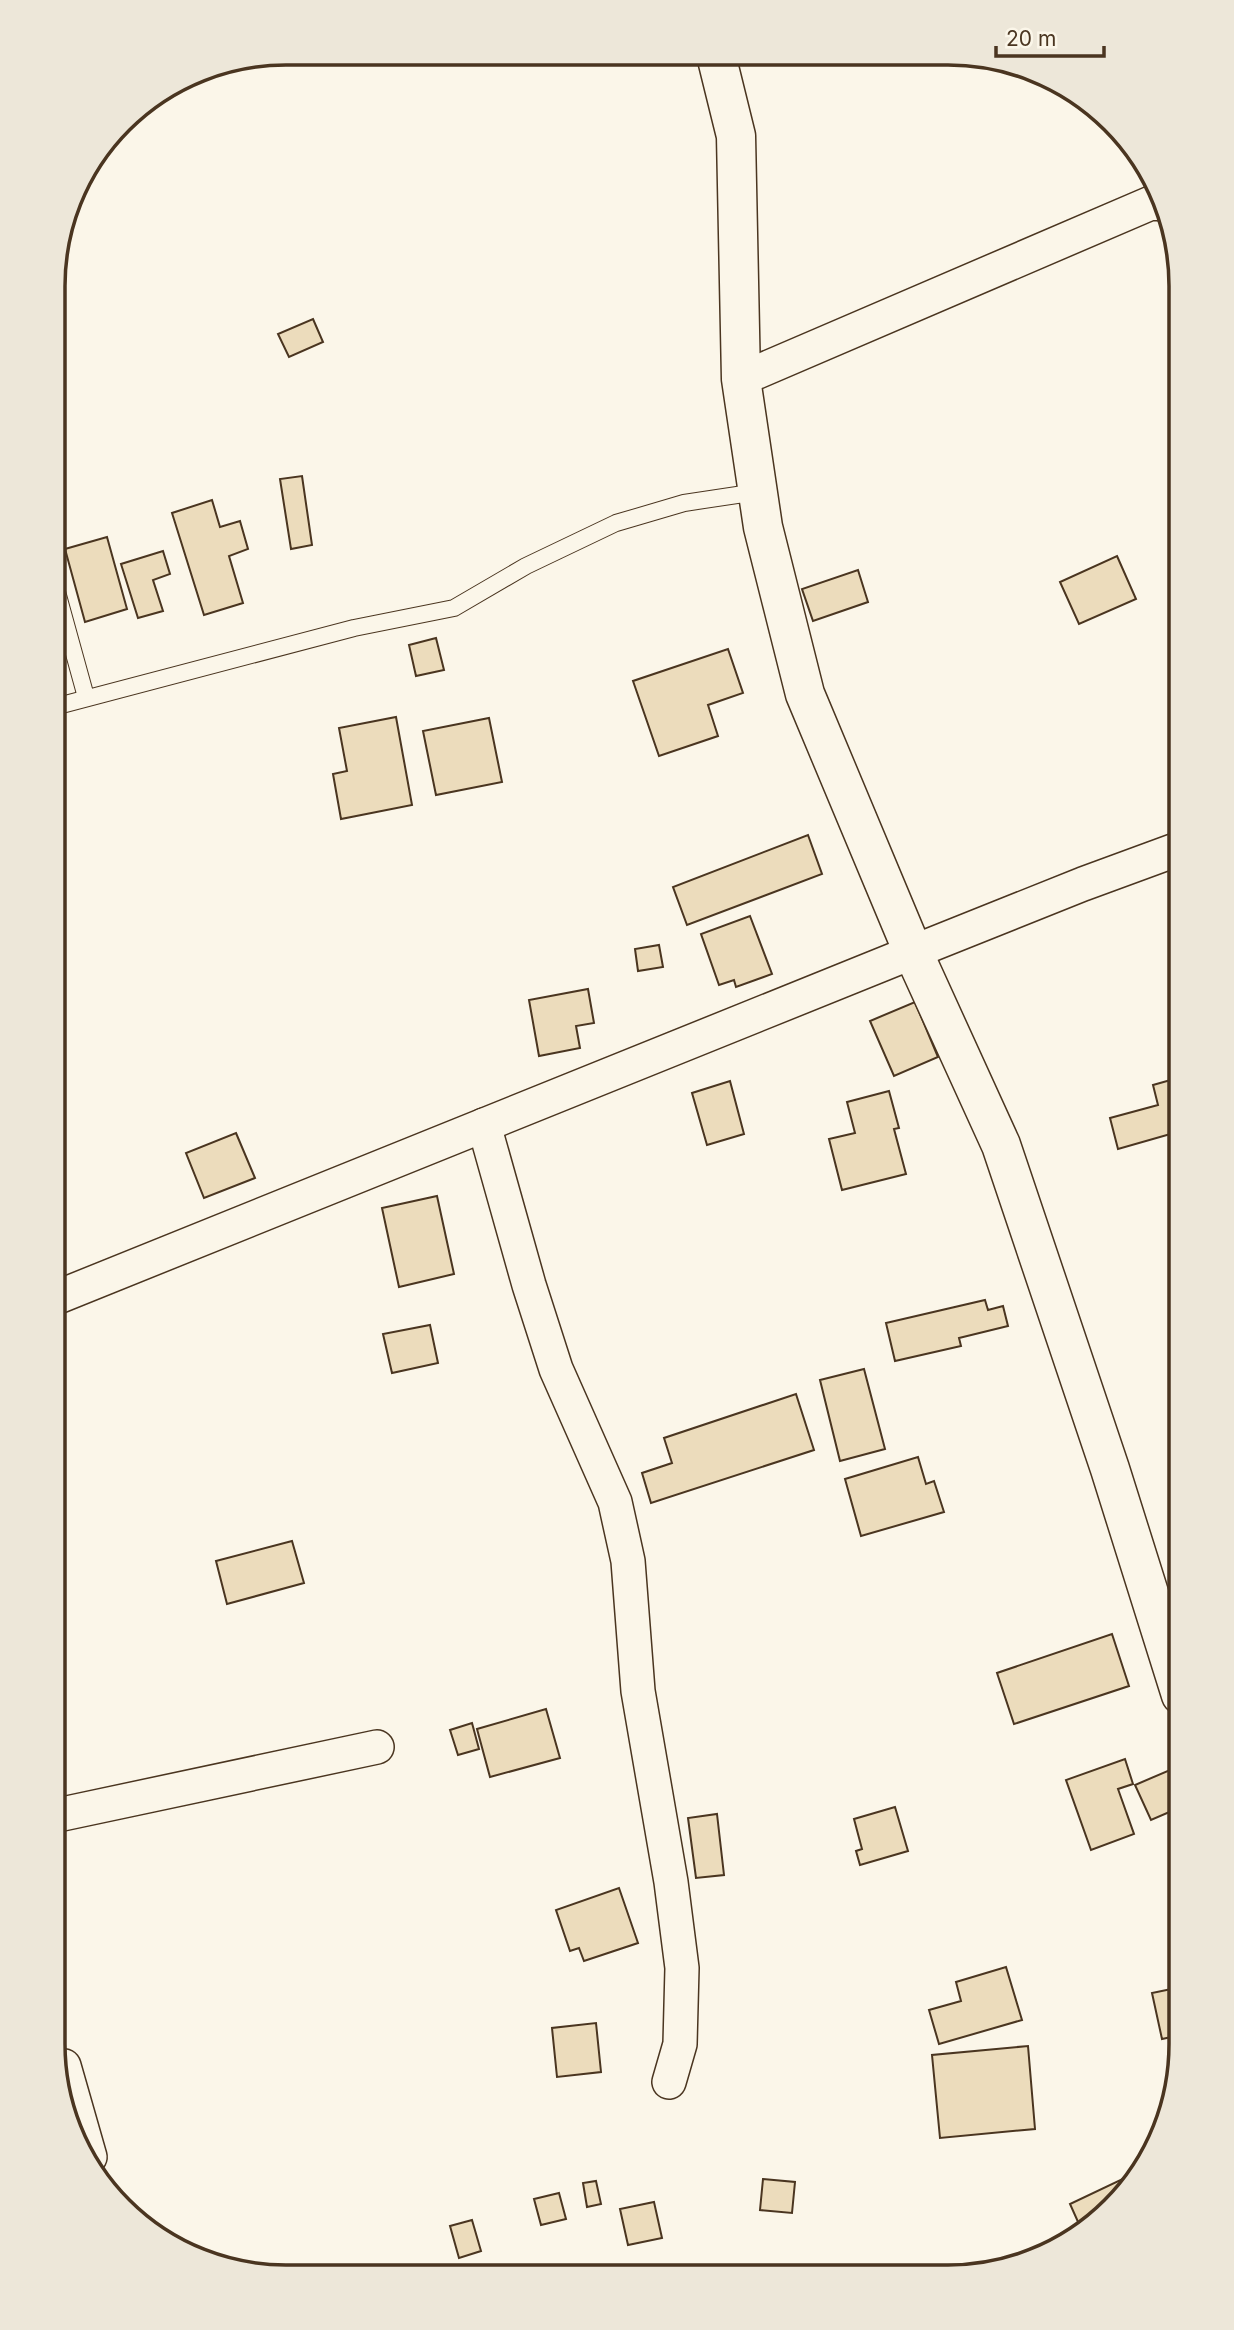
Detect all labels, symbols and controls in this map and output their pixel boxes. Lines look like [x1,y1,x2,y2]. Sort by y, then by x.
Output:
scale bar [996,14,1104,58]
text: 20 m [1006,26,1056,51]

